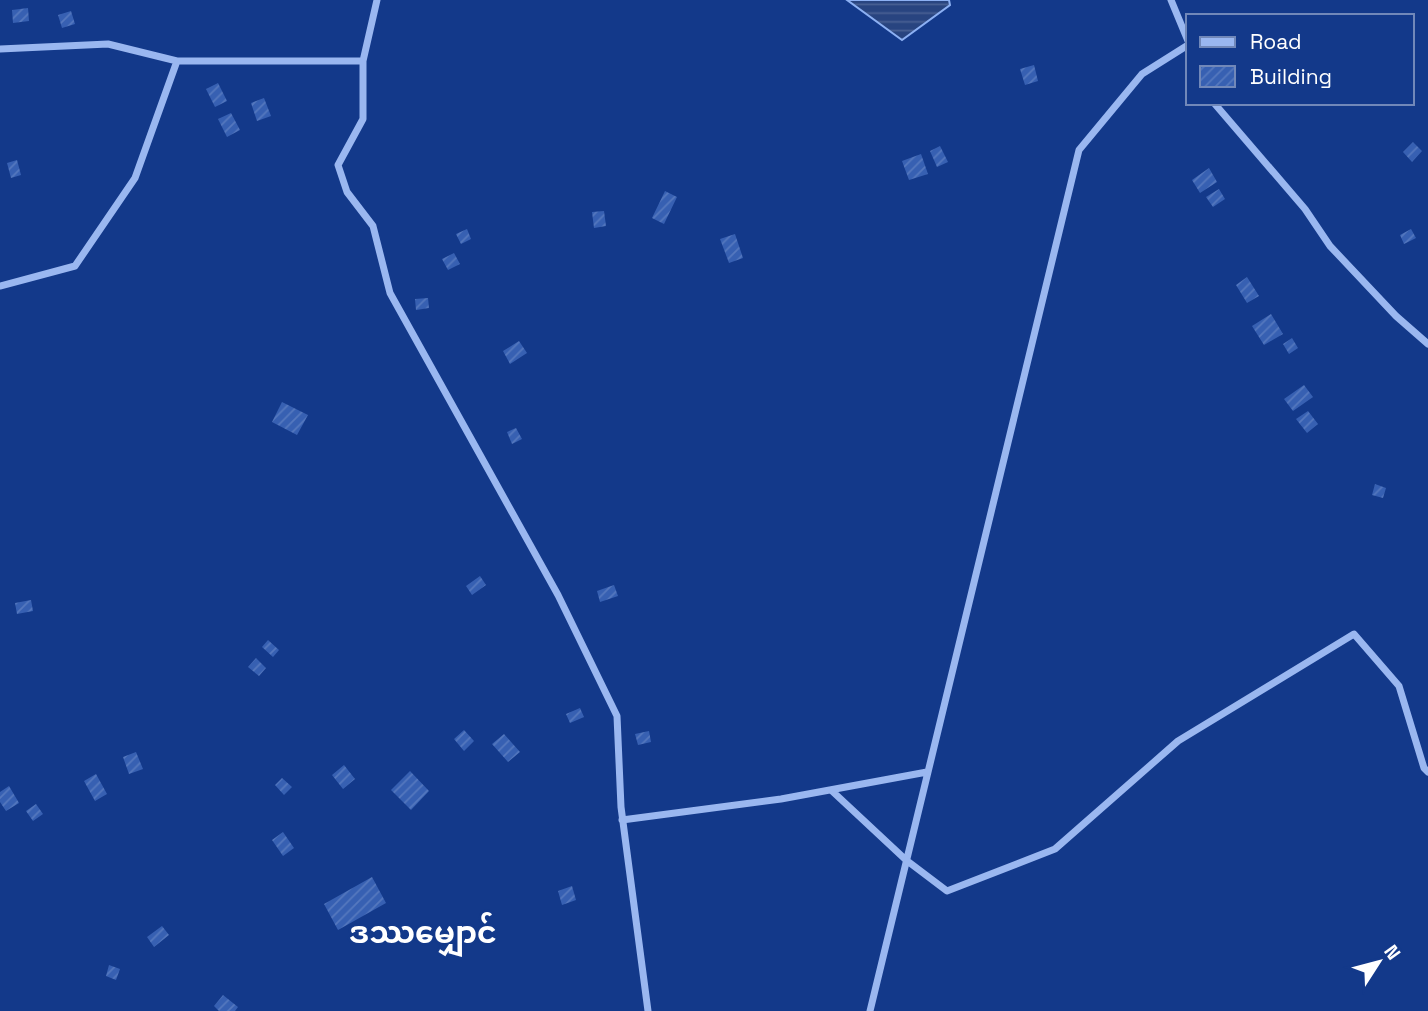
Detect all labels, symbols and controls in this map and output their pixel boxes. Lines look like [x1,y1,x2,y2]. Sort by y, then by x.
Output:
legend [1186,14,1414,105]
text: Road [1250,28,1302,55]
text: Building [1250,63,1332,90]
district label: ဒဿမျှောင် [349,912,497,958]
north arrow [1344,927,1414,997]
text: N [1378,940,1406,965]

